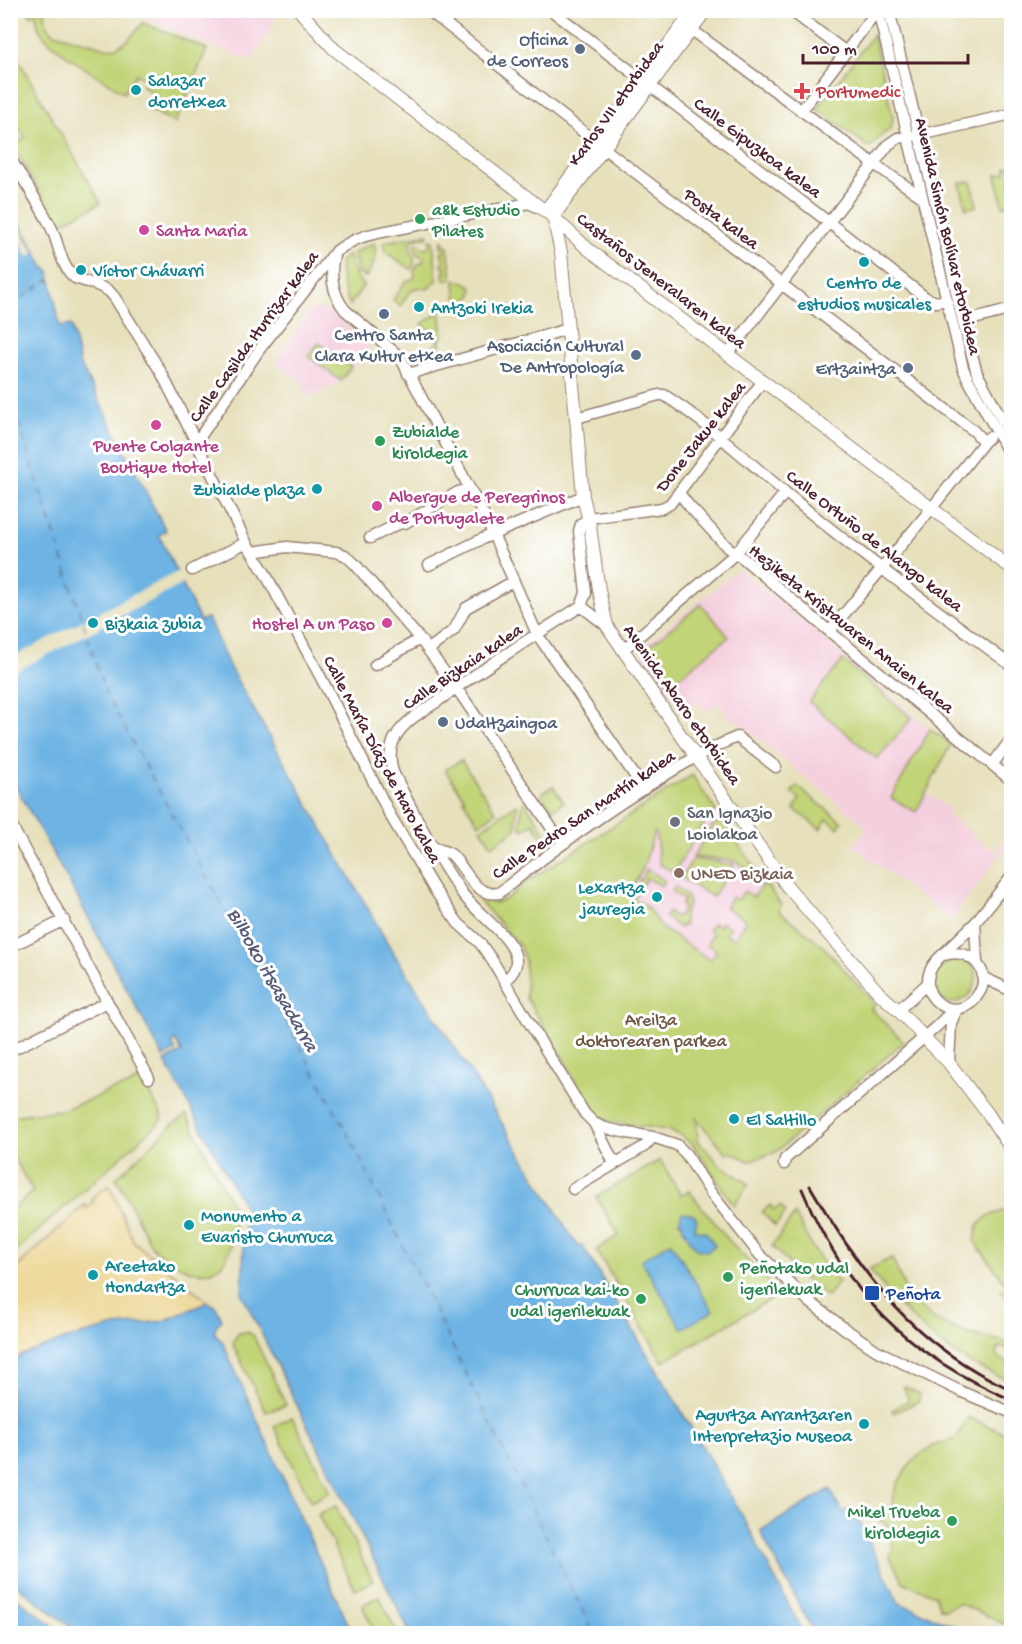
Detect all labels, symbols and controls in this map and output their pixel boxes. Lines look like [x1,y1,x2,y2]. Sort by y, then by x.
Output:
scale bar [803,27,968,65]
place label: Oficina de Correos [487,31,569,73]
street label: Karlos VII etorbidea [565,37,670,171]
text: 100 m [811,40,857,61]
marker: Oficina de Correos [573,42,587,56]
place label: Salazar dorretxea [148,72,227,114]
marker: Portumedic [793,82,811,100]
marker: Salazar dorretxea [129,83,143,97]
place label: Portumedic [815,83,901,104]
street label: Calle Gipuzkoa kalea [688,94,825,205]
street label: Avenida Simón Bolívar etorbidea [909,116,984,358]
street label: Posta kalea [678,184,763,256]
place label: a&k Estudio Pilates [431,201,520,243]
street label: Castaños Jeneralaren kalea [572,209,750,355]
marker: a&k Estudio Pilates [413,212,427,226]
place label: Santa Maria [156,222,248,243]
marker: Santa Maria [137,223,151,237]
street label: Calle Casilda Iturrizar kalea [186,247,325,427]
marker: Centro de estudios musicales [857,255,871,269]
place label: Víctor Chávarri [92,262,204,283]
marker: Víctor Chávarri [74,263,88,277]
place label: Centro de estudios musicales [797,274,932,316]
place label: Antzoki Irekia [431,299,534,320]
marker: Antzoki Irekia [412,300,426,314]
marker: Centro Santa Clara Kultur etxea [377,307,391,321]
place label: Centro Santa Clara Kultur etxea [315,326,454,368]
place label: Asociación Cultural De Antropología [487,337,625,379]
marker: Asociación Cultural De Antropología [629,348,643,362]
place label: Ertzaintza [815,360,897,381]
marker: Ertzaintza [901,361,915,375]
street label: Done Jakue kalea [652,377,752,498]
marker: Puente Colgante Boutique Hotel [149,418,163,432]
place label: Zubialde kiroldegia [392,423,469,465]
marker: Zubialde kiroldegia [373,434,387,448]
place label: Puente Colgante Boutique Hotel [92,437,220,479]
street label: Calle Ortuño de Alango kalea [781,466,967,618]
place label: Zubialde plaza [193,481,306,502]
marker: Zubialde plaza [310,482,324,496]
place label: Albergue de Peregrinos de Portugalete [389,488,566,530]
marker: Albergue de Peregrinos de Portugalete [370,499,384,513]
street label: Heziketa Kristauaren Anaien kalea [744,541,958,720]
place label: Bizkaia zubia [104,615,203,636]
place label: Hostel A un Paso [252,615,375,636]
marker: Bizkaia zubia [86,616,100,630]
marker: Hostel A un Paso [380,616,394,630]
street label: Calle Bizkaia kalea [400,620,528,716]
street label: Avenida Abaro etorbidea [618,621,745,790]
street label: Calle María Díaz de Haro kalea [317,653,445,868]
place label: Udaltzaingoa [455,714,558,735]
marker: Udaltzaingoa [436,715,450,729]
street label: Calle Pedro San Martín kalea [489,746,681,885]
place label: San Ignazio Loiolakoa [687,804,772,846]
marker: San Ignazio Loiolakoa [668,815,682,829]
place label: UNED Bizkaia [691,865,794,886]
marker: UNED Bizkaia [672,866,686,880]
place label: Lexartza jauregia [578,879,646,921]
marker: Lexartza jauregia [650,890,664,904]
water label: Bilboko itsasadarra [221,905,322,1058]
park label: Areilza doktorearen parkea [575,1011,728,1053]
place label: El Saltillo [746,1111,816,1132]
marker: El Saltillo [727,1112,741,1126]
place label: Monumento a Evaristo Churruca [201,1207,334,1249]
marker: Monumento a Evaristo Churruca [182,1218,196,1232]
place label: Areetako Hondartza [105,1257,186,1299]
place label: Peñotako udal igerilekuak [739,1259,849,1301]
marker: Areetako Hondartza [86,1268,100,1282]
marker: Peñotako udal igerilekuak [721,1270,735,1284]
place label: Churruca kai-ko udal igerilekuak [510,1281,631,1323]
marker: Peñota [863,1284,881,1302]
place label: Peñota [885,1285,941,1306]
marker: Churruca kai-ko udal igerilekuak [634,1292,648,1306]
place label: Agurtza Arrantzaren Interpretazio Museoa [693,1406,853,1448]
marker: Agurtza Arrantzaren Interpretazio Museoa [857,1417,871,1431]
place label: Mikel Trueba kiroldegia [848,1503,941,1545]
marker: Mikel Trueba kiroldegia [945,1514,959,1528]

